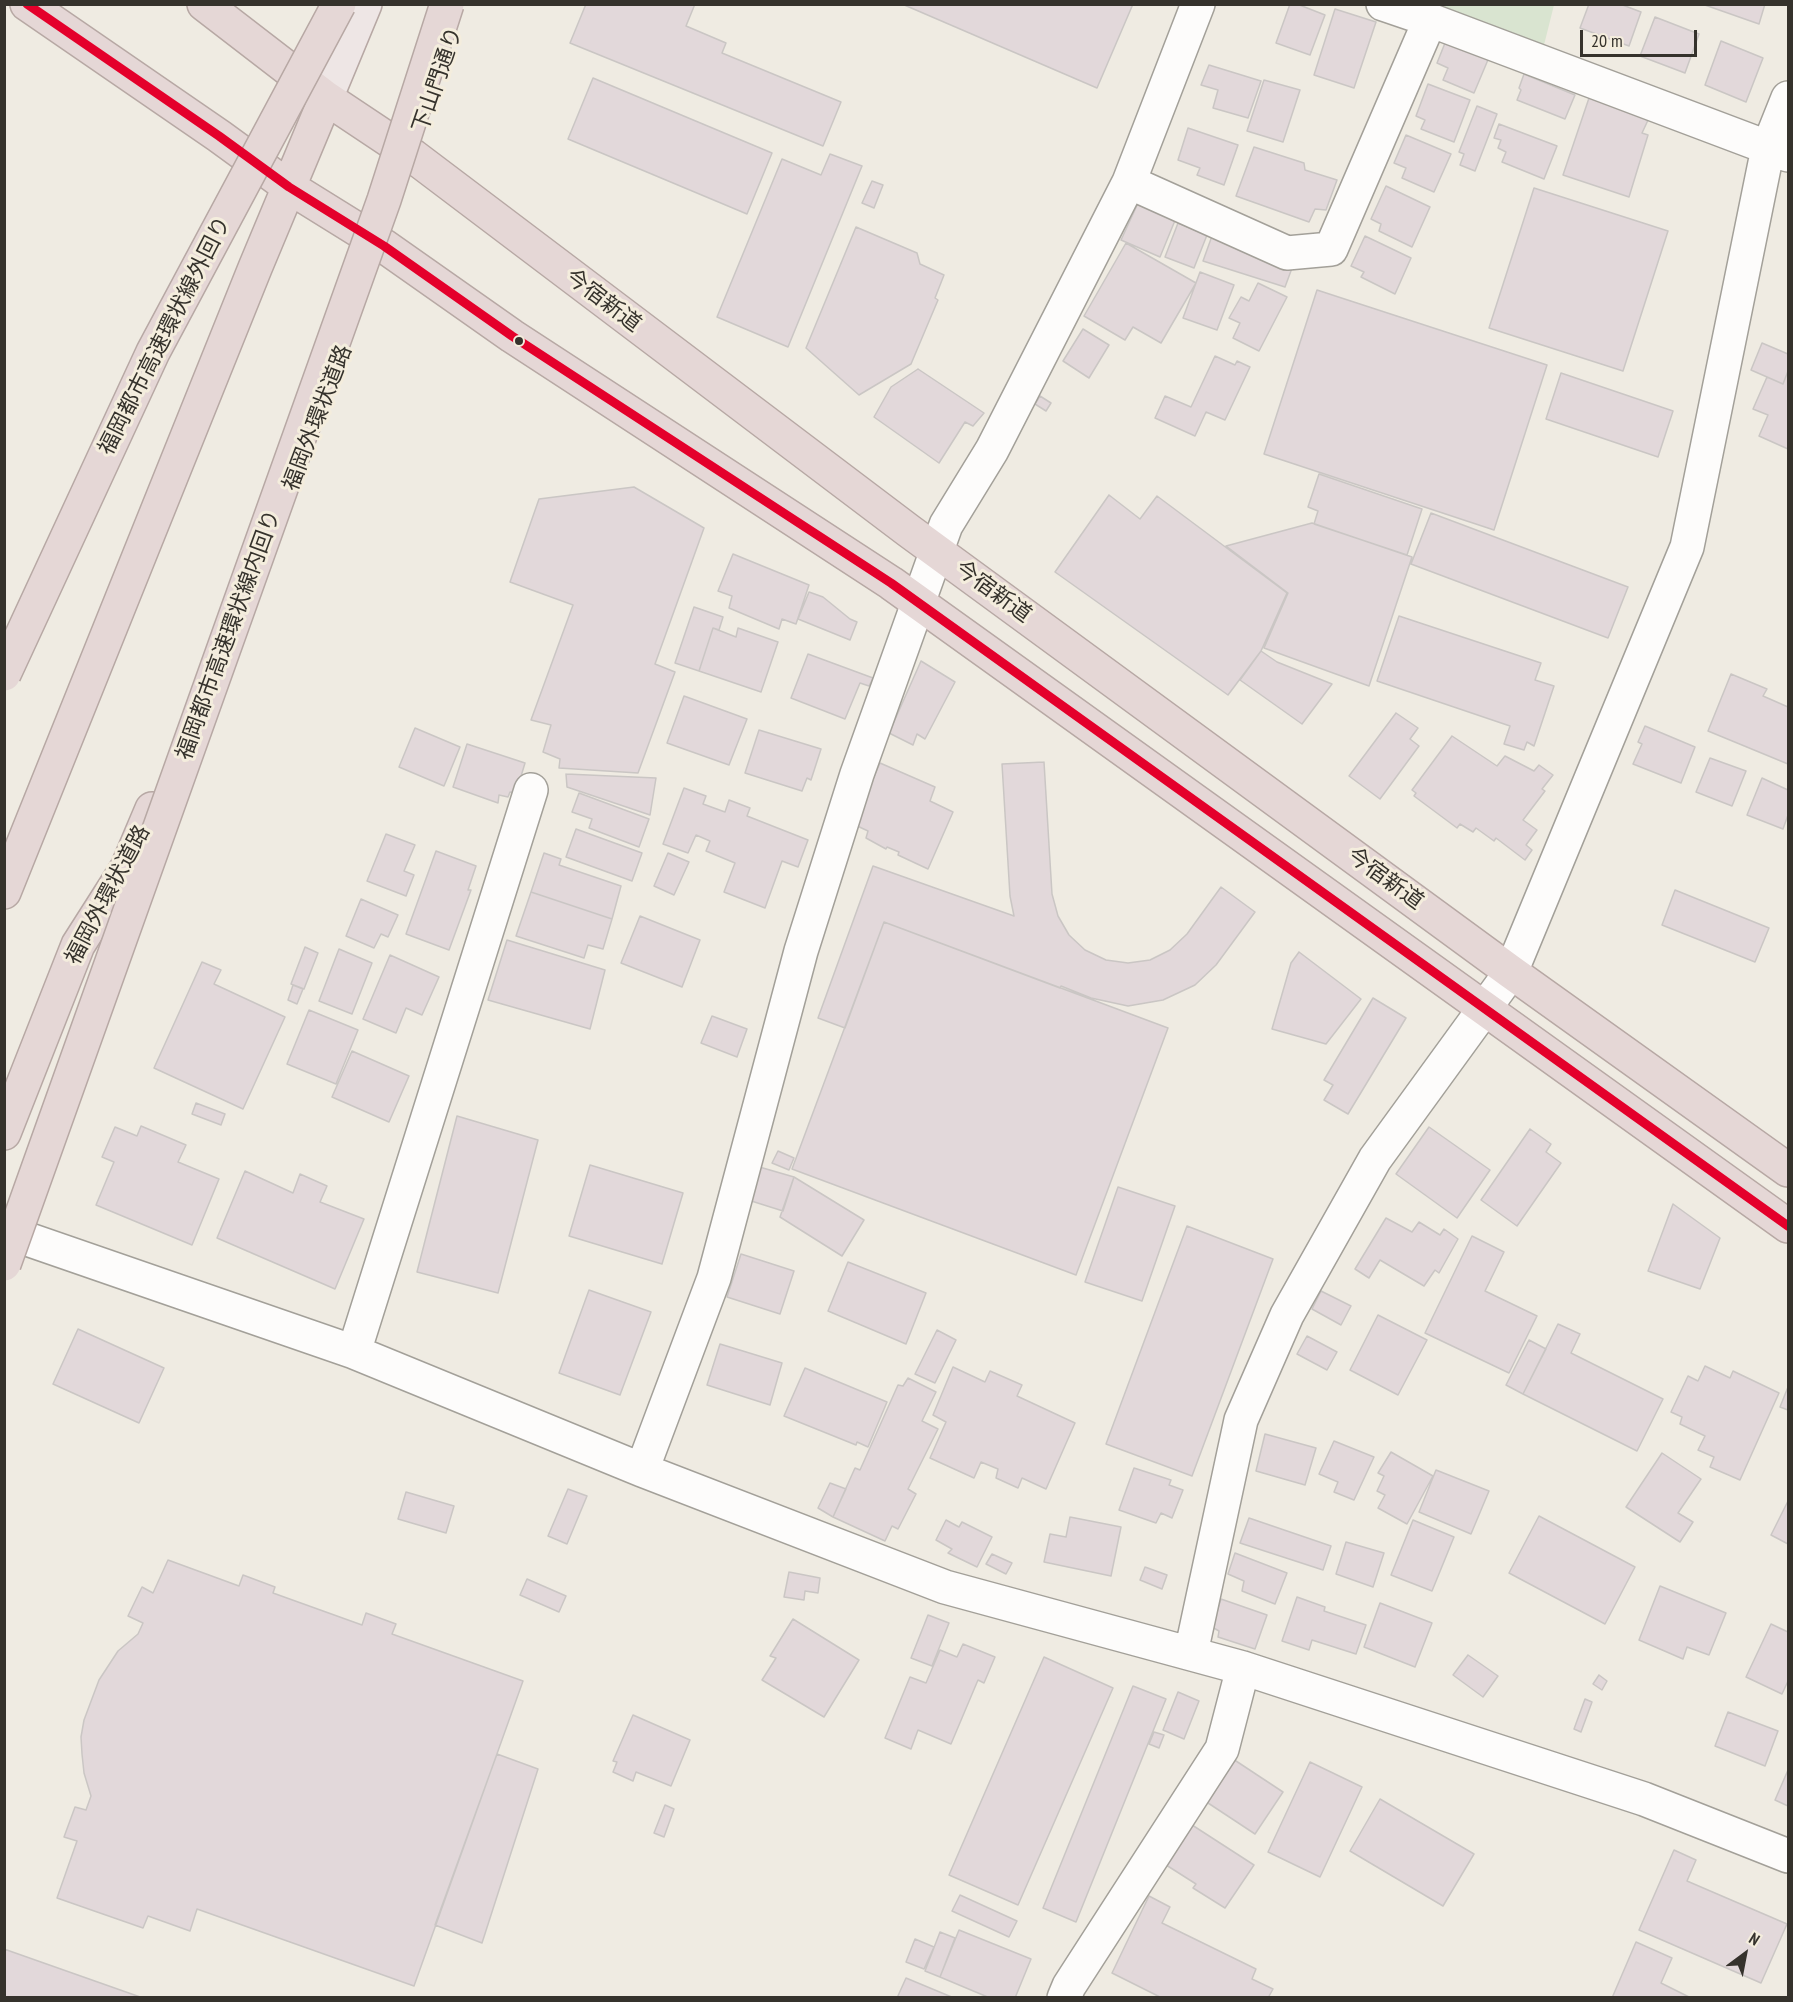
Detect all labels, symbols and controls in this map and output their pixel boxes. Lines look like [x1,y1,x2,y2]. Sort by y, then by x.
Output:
scale bar [1583,18,1700,56]
street label: 下山門通り [408,24,468,136]
text: 20 m [1591,29,1623,52]
street label: 福岡都市高速環状線外回り [93,212,237,460]
street label: 今宿新道 [560,264,646,338]
unlabelled marker [513,335,525,347]
street label: 福岡外環状道路 [278,341,358,495]
street label: 福岡都市高速環状線内回り [171,506,287,764]
street label: 今宿新道 [950,555,1036,629]
street label: 福岡外環状道路 [60,821,156,969]
street label: 今宿新道 [1342,842,1428,916]
north arrow [1715,1924,1775,1984]
text: N [1746,1928,1763,1950]

